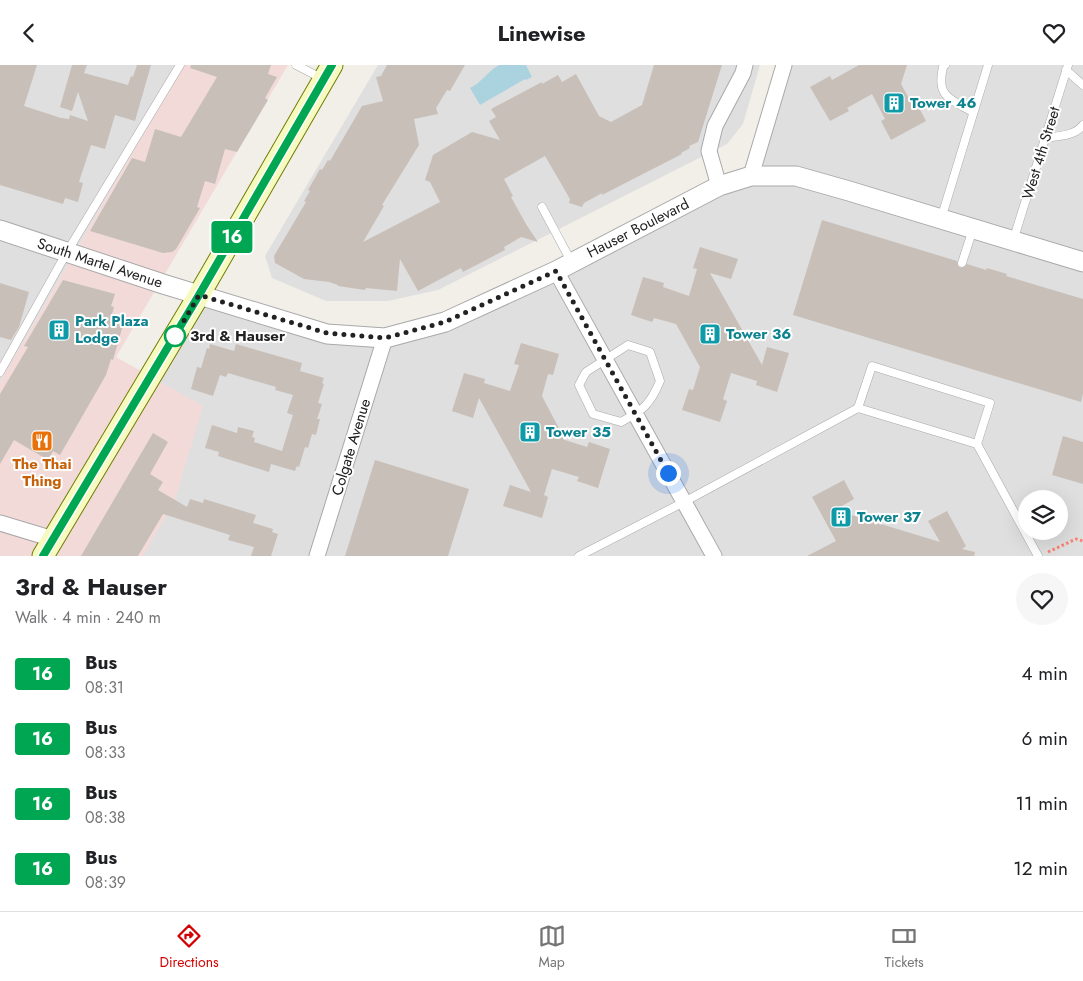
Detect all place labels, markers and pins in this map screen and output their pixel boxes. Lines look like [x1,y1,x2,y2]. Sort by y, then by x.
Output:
building icon: Tower 46 [882,91,906,115]
place label: Tower 46 [910,92,977,114]
place label: Park Plaza Lodge [75,310,149,349]
building icon: Park Plaza Lodge [47,318,71,342]
building icon: Tower 36 [698,322,722,346]
place label: Tower 36 [726,323,791,345]
marker: 3rd & Hauser [164,325,186,347]
place label: 3rd & Hauser [190,325,286,347]
building icon: Tower 35 [518,420,542,444]
place label: Tower 35 [546,421,611,443]
restaurant icon: The Thai Thing [30,429,54,453]
place label: The Thai Thing [12,453,72,492]
building icon: Tower 37 [829,505,853,529]
place label: Tower 37 [857,506,922,528]

